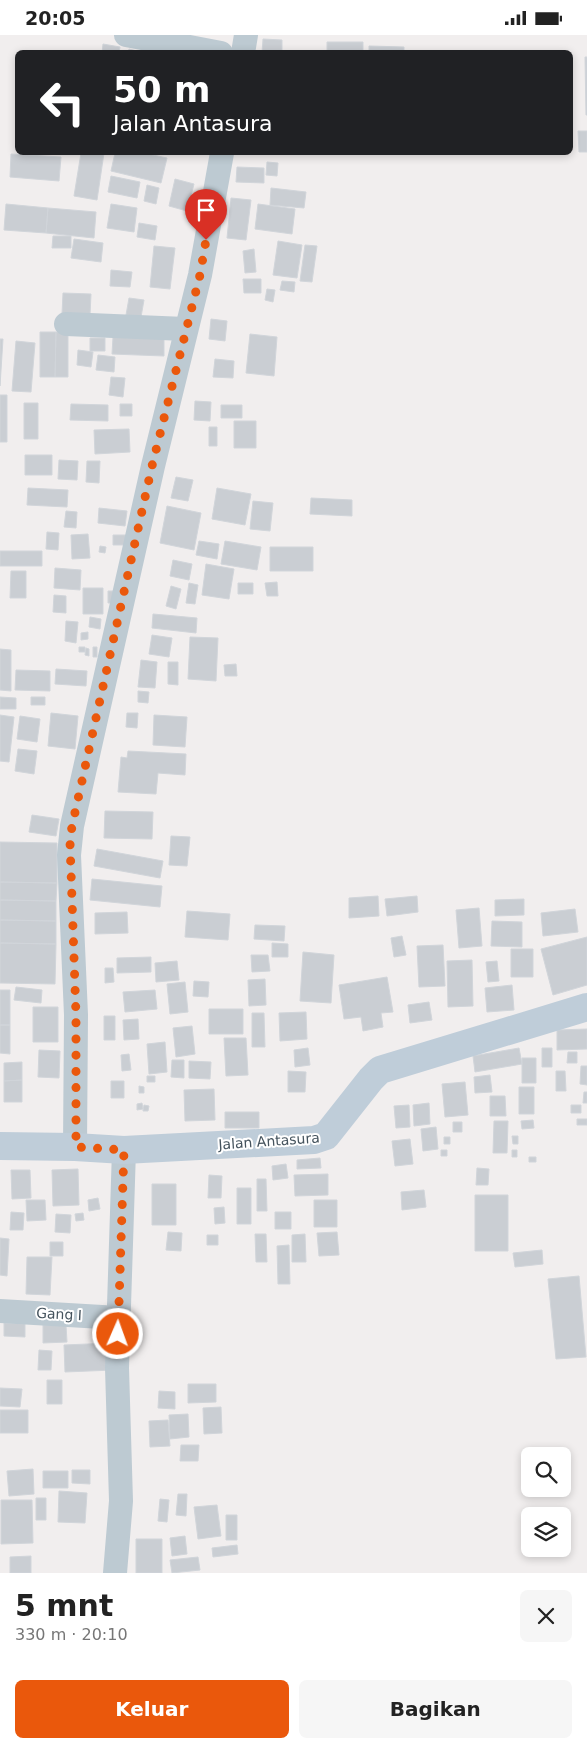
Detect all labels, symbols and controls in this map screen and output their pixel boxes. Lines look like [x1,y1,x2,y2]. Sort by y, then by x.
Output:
text: 20:05 [25,7,85,29]
icon: left [30,70,95,135]
text: 50 m [113,70,210,110]
text: Jalan Antasura [113,111,273,136]
pin [185,189,227,240]
icon: arrive [192,196,220,224]
street label: Jalan Antasura [217,1129,320,1153]
street label: Gang I [36,1305,82,1323]
position arrow [91,1307,143,1359]
map controls [521,1447,571,1557]
button: search [521,1447,571,1497]
button: layers [521,1507,571,1557]
text: 5 mnt [15,1588,113,1623]
button: close [520,1590,572,1642]
text: 330 m · 20:10 [15,1625,128,1644]
button: Keluar [15,1680,289,1738]
button: Bagikan [299,1680,572,1738]

